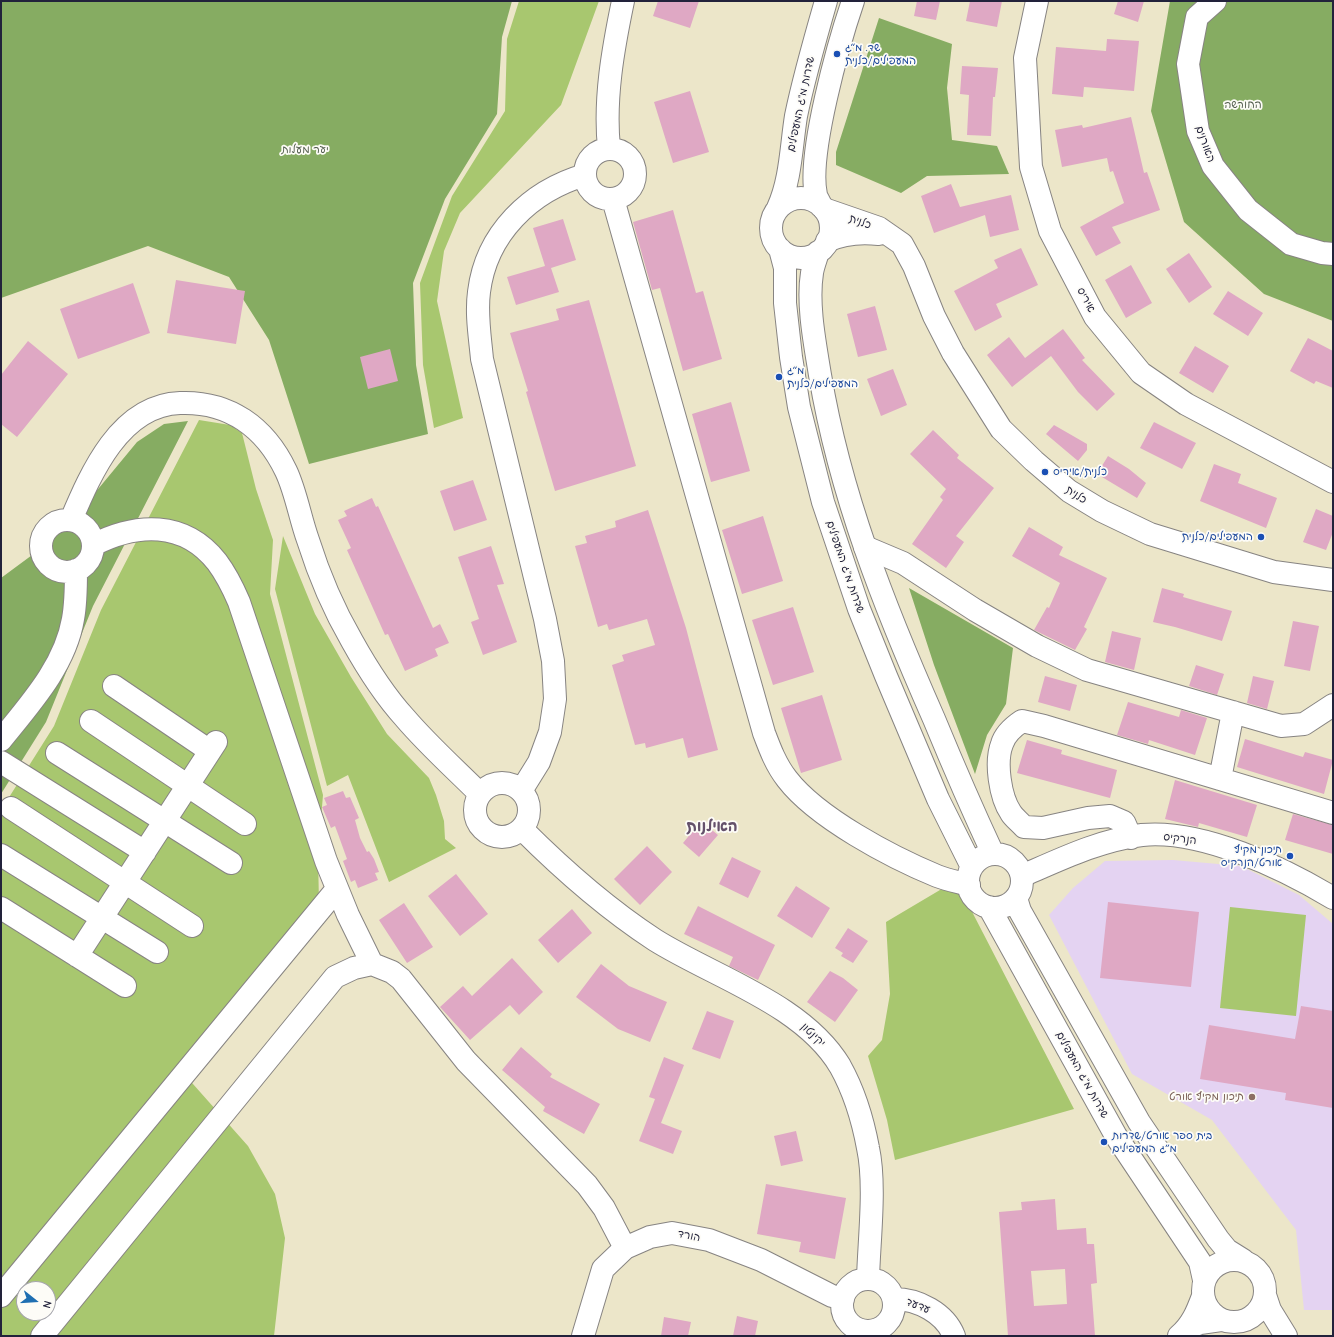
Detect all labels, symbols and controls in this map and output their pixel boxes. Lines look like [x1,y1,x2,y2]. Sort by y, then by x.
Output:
place label: שד. מ״ג המעפילים/כלנית [845,41,916,67]
marker: שד. מ״ג המעפילים/כלנית [832,49,842,59]
street label: שדרות מ"ג המעפילים [784,55,818,153]
park label: החורשה [1224,98,1262,112]
street label: האורנים [1192,124,1218,164]
park label: יער מעלות [281,143,329,157]
street label: כלנית [847,212,873,232]
street label: איריס [1074,285,1098,315]
place label: מ״ג המעפילים/כלנית [787,364,858,390]
marker: מ״ג המעפילים/כלנית [774,372,784,382]
place label: כלנית/איריס [1053,465,1107,479]
marker: כלנית/איריס [1040,467,1050,477]
street label: כלנית [1063,483,1089,507]
street label: שדרות מ"ג המעפילים [823,519,867,615]
place label: המעפילים/כלנית [1182,530,1253,544]
marker: המעפילים/כלנית [1256,532,1266,542]
district label: האילנות [686,818,738,836]
street label: הנרקיס [1163,830,1197,848]
place label: תיכון מקיף אורט/הנרקיס [1221,843,1282,869]
marker: תיכון מקיף אורט/הנרקיס [1285,851,1295,861]
street label: יקינטון [798,1020,828,1050]
street label: שדרות מ"ג המעפילים [1053,1029,1111,1121]
place label: תיכון מקיף אורט [1169,1090,1244,1104]
marker: תיכון מקיף אורט [1247,1092,1257,1102]
place label: בית ספר אורט/שדרות מ״ג המעפילים [1112,1129,1212,1155]
marker: בית ספר אורט/שדרות מ״ג המעפילים [1099,1137,1109,1147]
street label: הורד [677,1227,701,1245]
north arrow [16,1281,56,1321]
street label: עדעד [904,1295,932,1317]
text: N [40,1299,54,1310]

